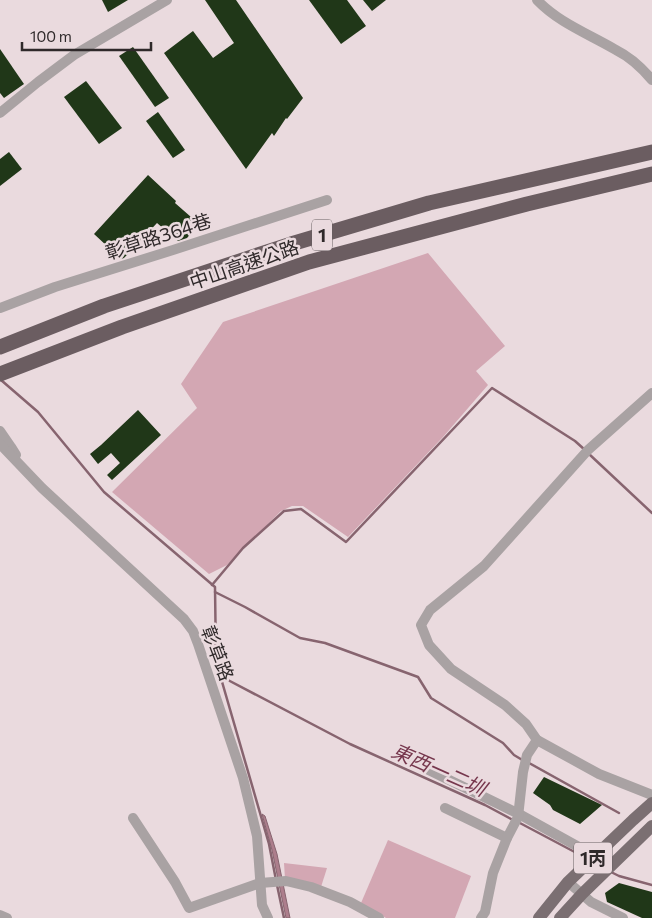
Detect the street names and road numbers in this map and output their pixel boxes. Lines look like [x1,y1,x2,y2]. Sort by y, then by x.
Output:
street label: 彰草路364巷 [102,208,214,264]
road number: 1 [312,220,332,250]
street label: 中山高速公路 [186,235,302,293]
street label: 彰草路 [197,622,239,684]
road number: 1丙 [574,842,612,874]

